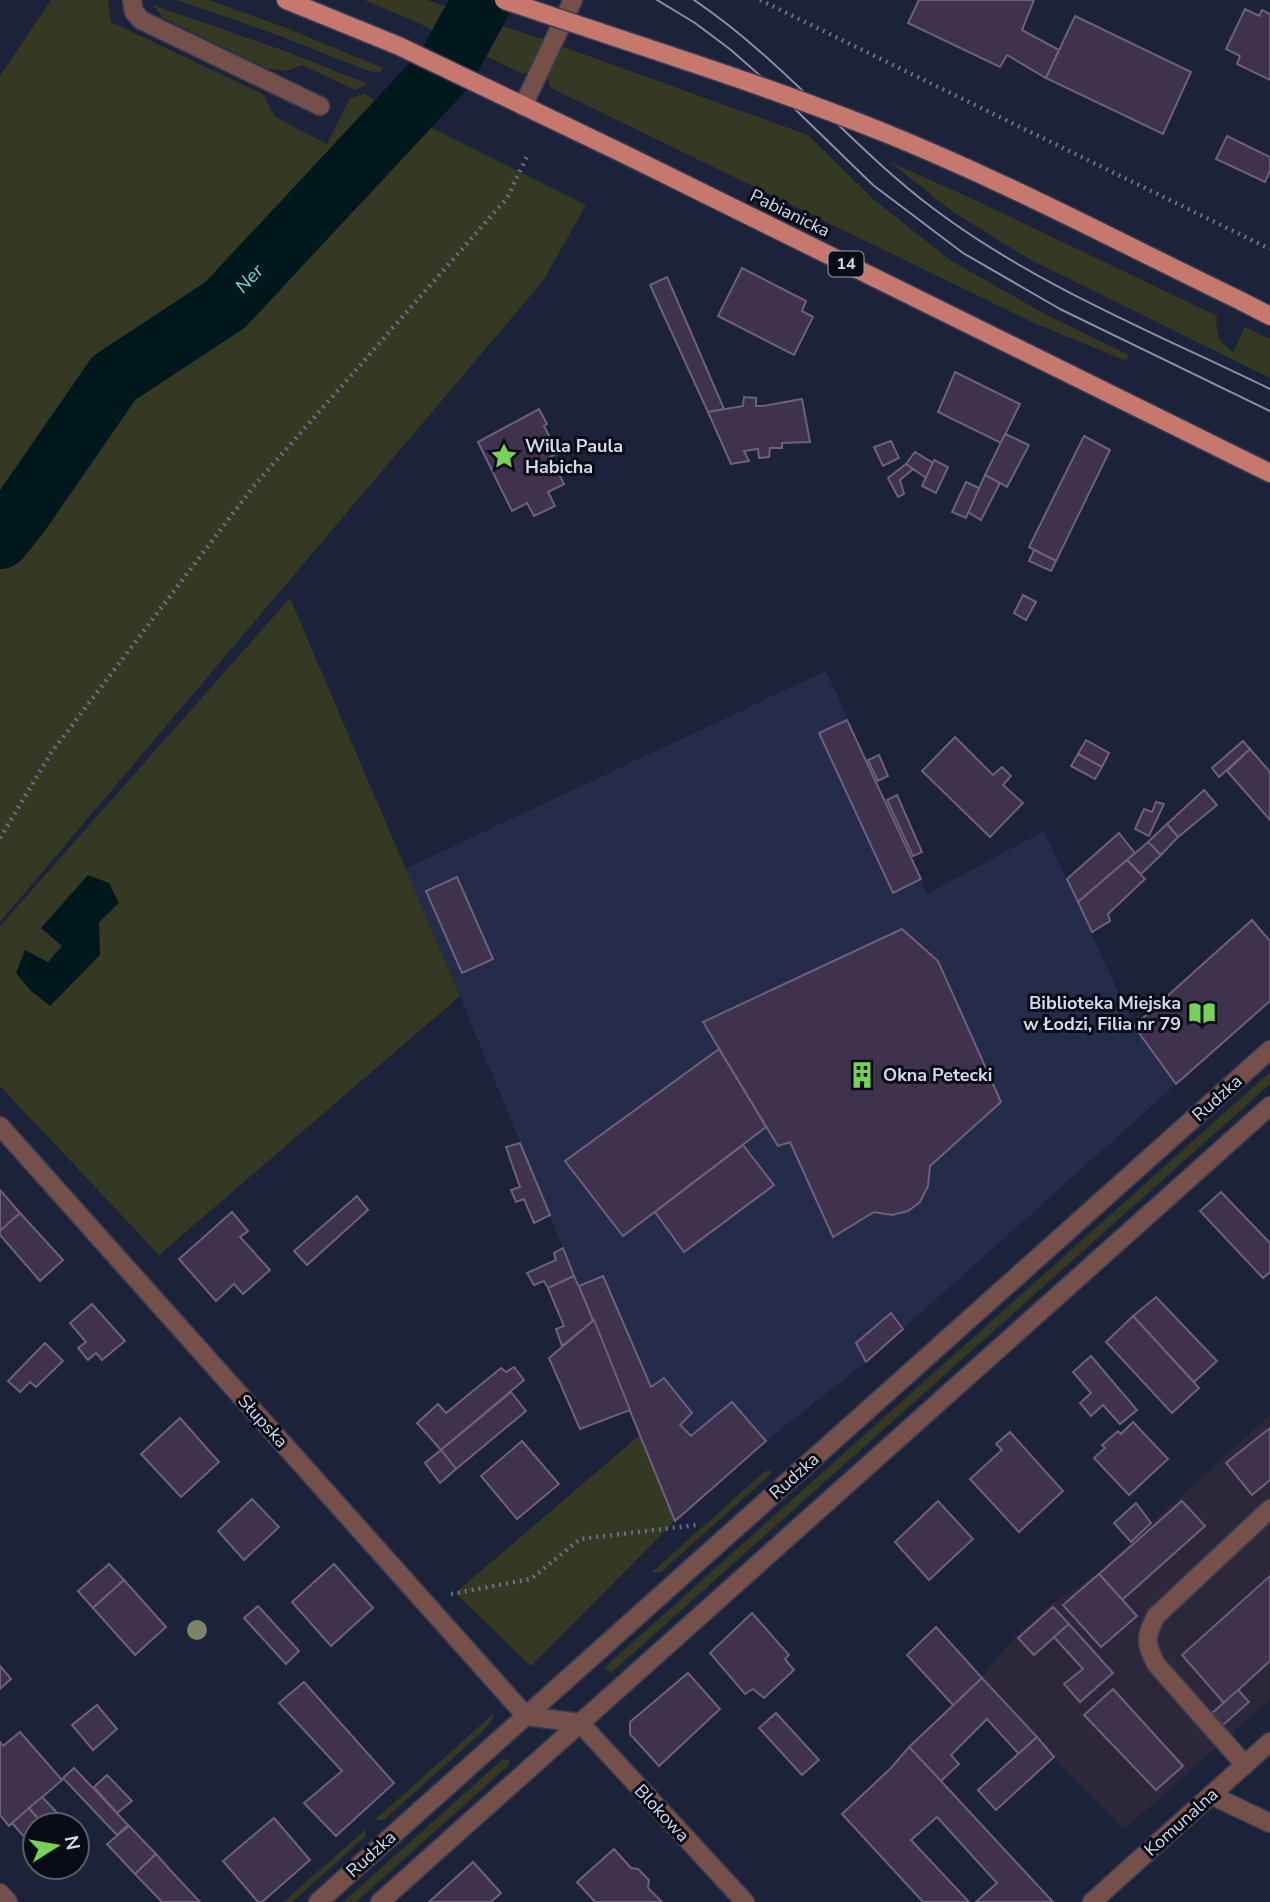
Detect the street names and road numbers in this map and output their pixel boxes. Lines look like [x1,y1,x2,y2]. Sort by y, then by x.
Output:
street label: Pabianicka [746,183,834,243]
road number: 14 [828,252,864,276]
street label: Rudzka [1187,1069,1247,1127]
street label: Słupska [233,1389,293,1453]
street label: Rudzka [764,1447,824,1505]
street label: Blokowa [629,1779,695,1847]
street label: Komunalna [1139,1782,1223,1862]
street label: Rudzka [341,1825,401,1883]

